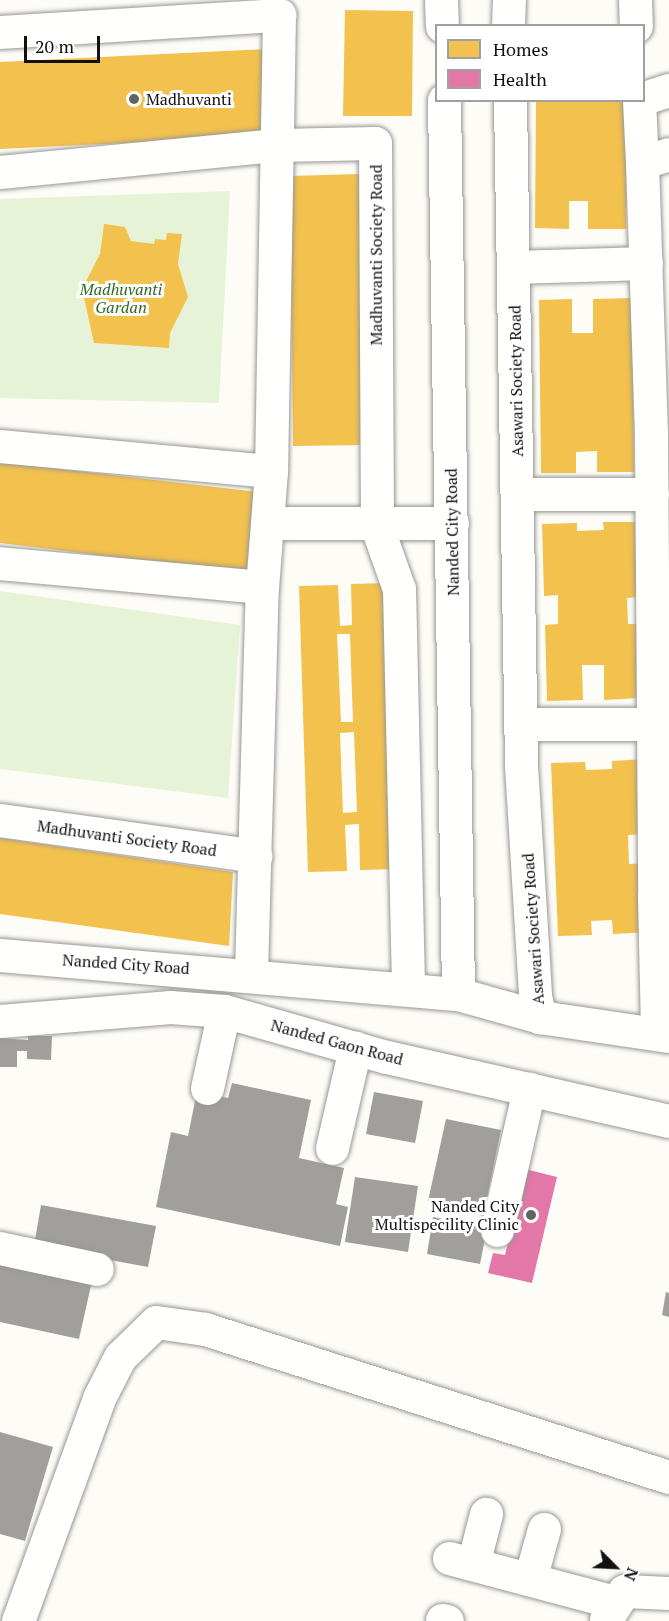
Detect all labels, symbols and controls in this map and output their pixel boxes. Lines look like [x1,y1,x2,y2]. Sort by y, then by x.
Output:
scale bar [27,24,104,62]
legend [435,24,645,102]
text: 20 m [35,34,74,58]
text: Homes [493,37,548,61]
text: Health [493,67,547,91]
place label: Madhuvanti [146,89,232,109]
marker: Madhuvanti [127,92,141,106]
street label: Madhuvanti Society Road [366,164,386,346]
park label: Madhuvanti Gardan [80,279,162,317]
street label: Asawari Society Road [505,305,527,457]
street label: Nanded City Road [441,468,463,596]
street label: Madhuvanti Society Road [36,816,218,860]
street label: Asawari Society Road [518,853,548,1005]
street label: Nanded City Road [62,950,190,978]
street label: Nanded Gaon Road [269,1015,405,1069]
place label: Nanded City Multispecility Clinic [375,1196,519,1234]
marker: Nanded City Multispecility Clinic [524,1208,538,1222]
north arrow [585,1537,645,1597]
text: N [619,1564,644,1584]

